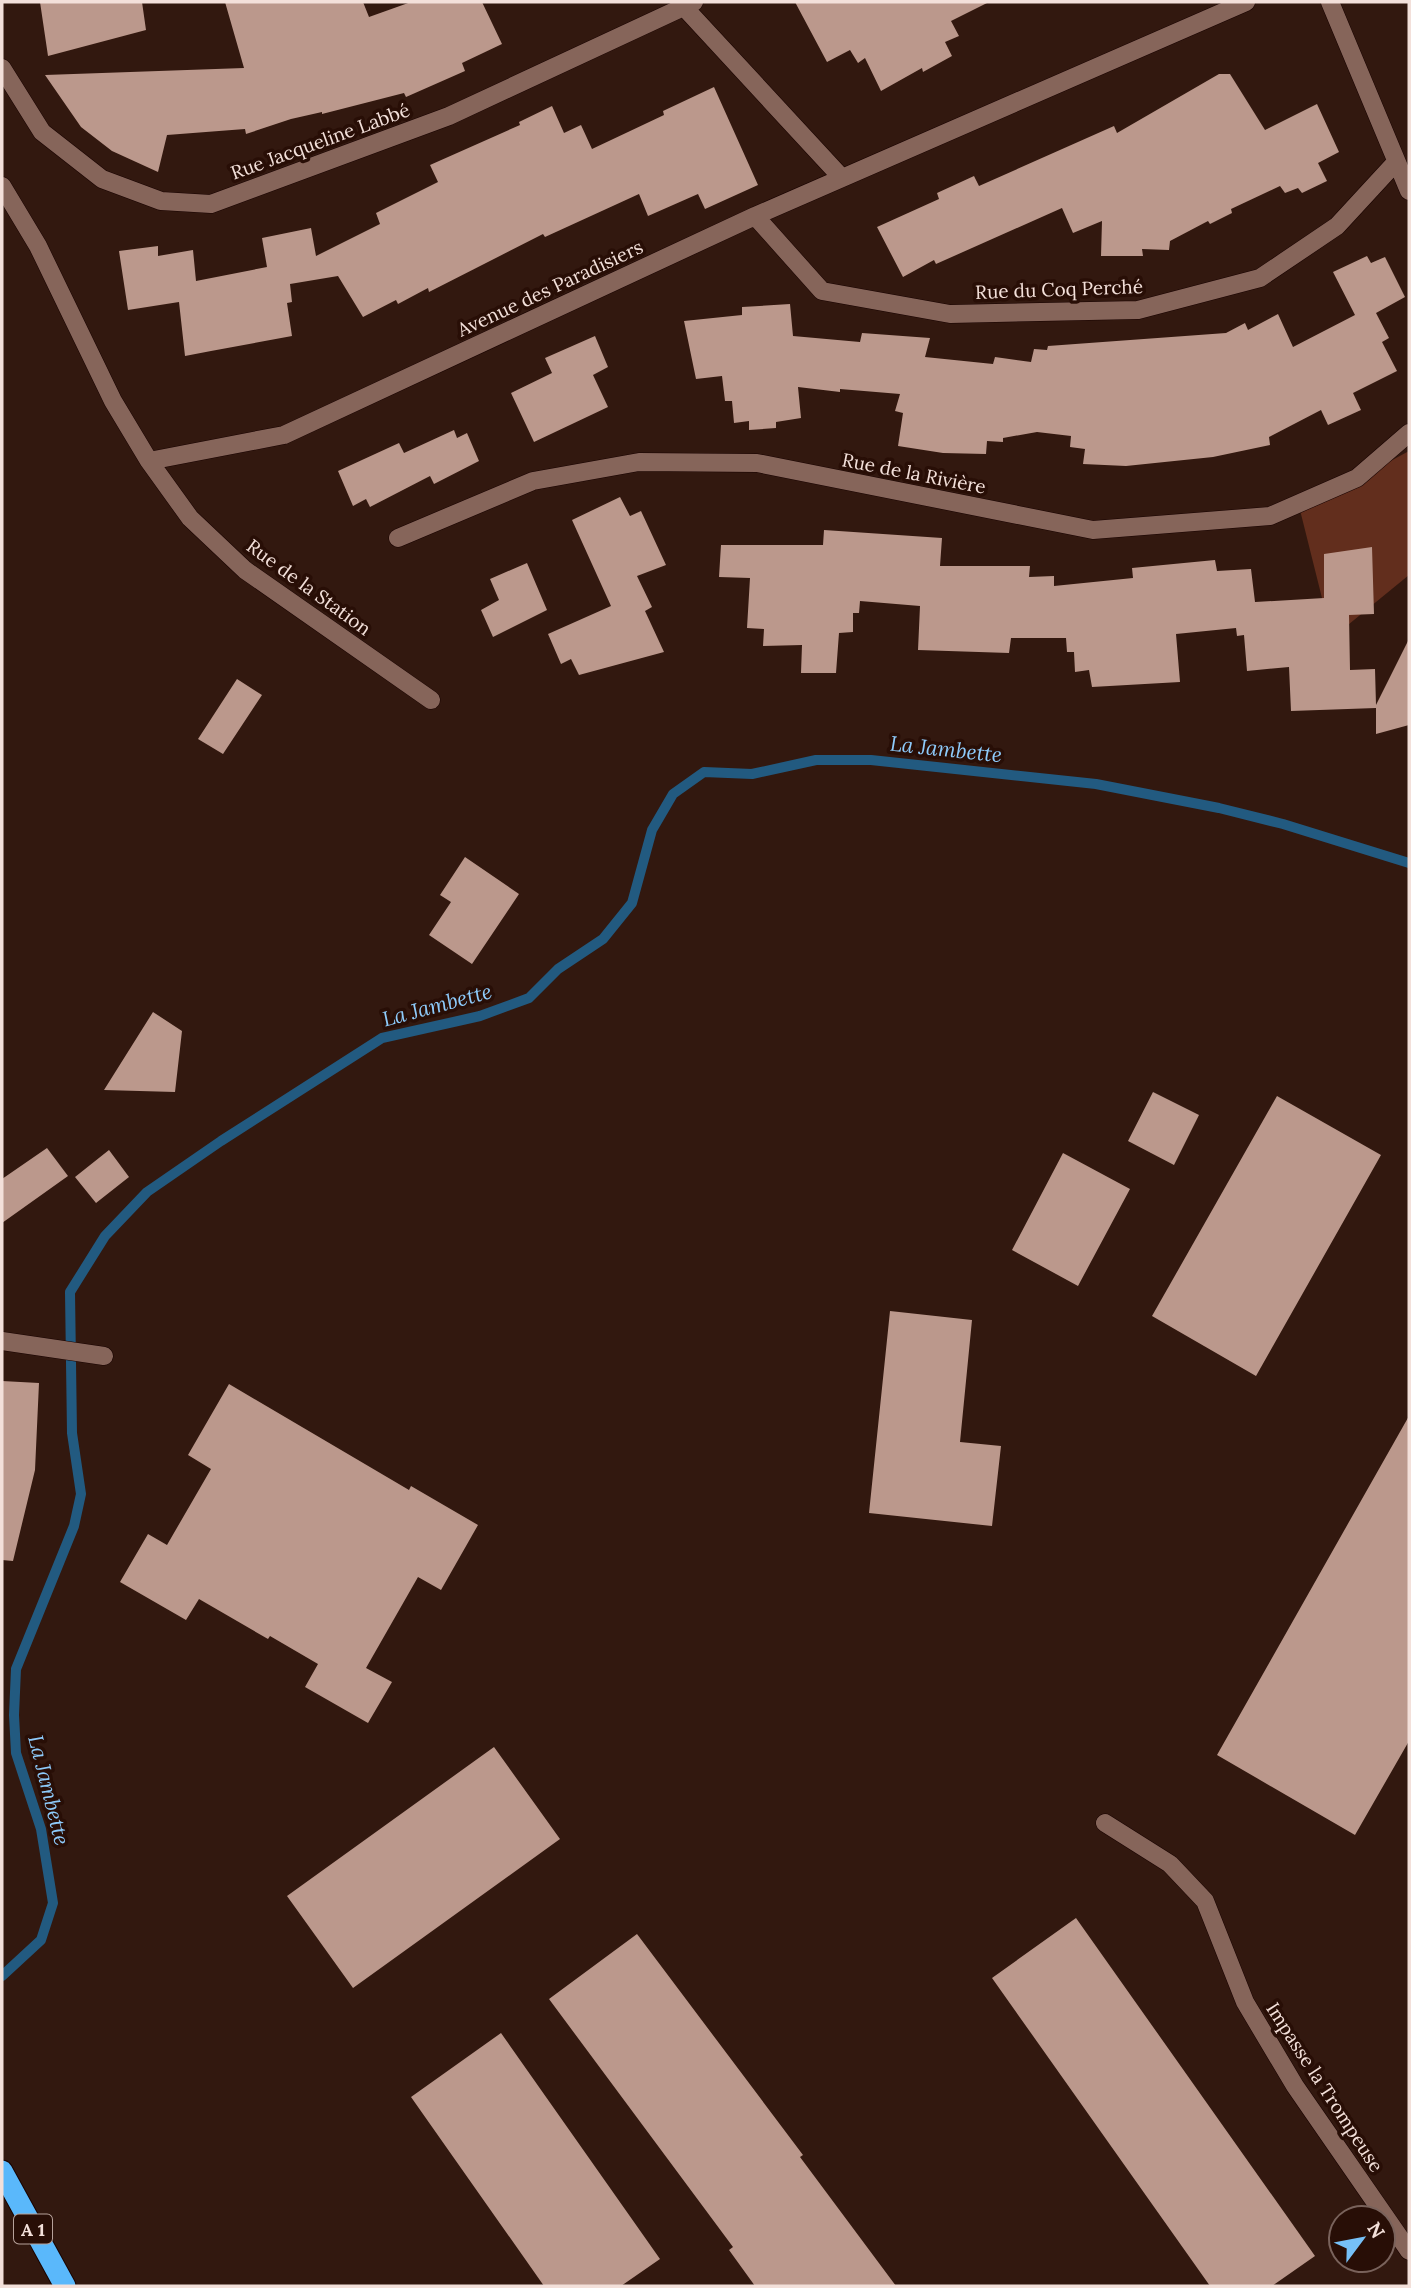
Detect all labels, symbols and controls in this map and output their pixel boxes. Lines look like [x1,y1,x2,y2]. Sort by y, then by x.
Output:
street label: Rue Jacqueline Labbé [227,97,413,185]
street label: Avenue des Paradisiers [452,234,647,342]
street label: Rue du Coq Perché [975,274,1143,304]
street label: Rue de la Rivière [840,447,988,499]
street label: Rue de la Station [242,534,376,640]
water label: La Jambette [889,730,1003,768]
water label: La Jambette [379,977,495,1033]
water label: La Jambette [22,1732,76,1848]
street label: Impasse la Trompeuse [1261,1998,1389,2176]
north arrow [1327,2204,1397,2274]
road number: A 1 [14,2214,52,2244]
text: N [1362,2217,1391,2243]

